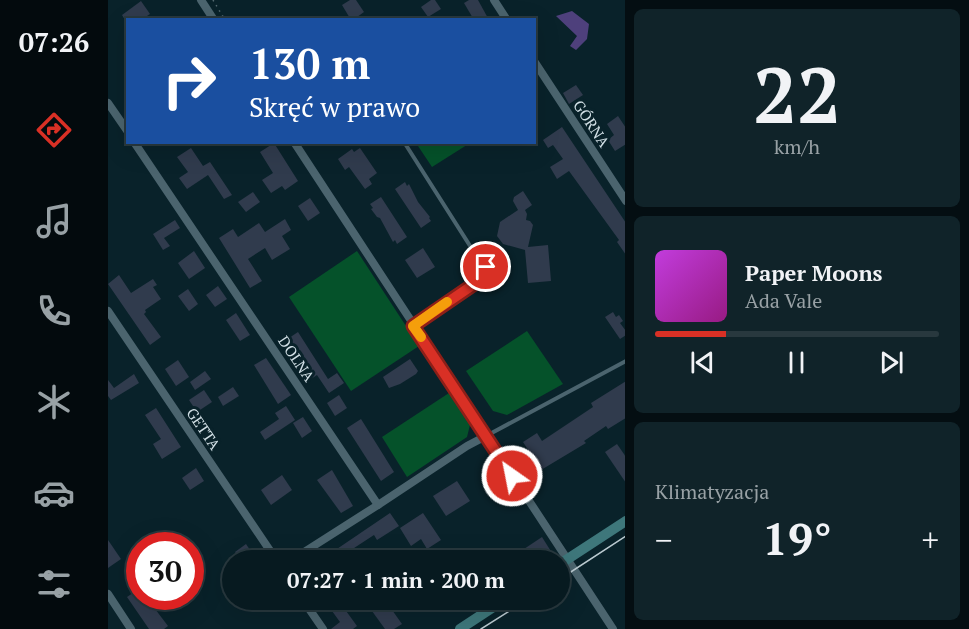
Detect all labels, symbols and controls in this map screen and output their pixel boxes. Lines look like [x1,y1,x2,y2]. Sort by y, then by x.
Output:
text: 07:26 [19,24,89,60]
text: 130 m [249,35,370,91]
icon: right [150,42,228,120]
text: 22 [753,42,841,145]
text: Skręć w prawo [249,89,420,125]
street label: GÓRNA [569,96,615,151]
icon: directions [33,109,75,151]
text: km/h [774,133,820,160]
icon: music [33,200,75,242]
pin [460,241,511,292]
icon: arrive [469,250,502,283]
text: Paper Moons [745,258,883,287]
text: Ada Vale [745,287,822,314]
icon: phone [33,290,75,332]
street label: DOLNA [274,332,320,386]
icon: previous [686,346,719,379]
icon: pause [780,346,813,379]
icon: next [875,346,908,379]
icon: climate [33,381,75,423]
street label: GETTA [182,404,226,454]
position arrow [480,444,544,508]
icon: car [33,472,75,514]
text: Klimatyzacja [655,478,769,505]
text: 19° [762,508,832,568]
text: − [655,518,673,561]
text: + [921,518,939,561]
speed limit sign: 30 [126,532,204,610]
icon: filters [33,563,75,605]
text: 07:27 · 1 min · 200 m [287,565,505,594]

